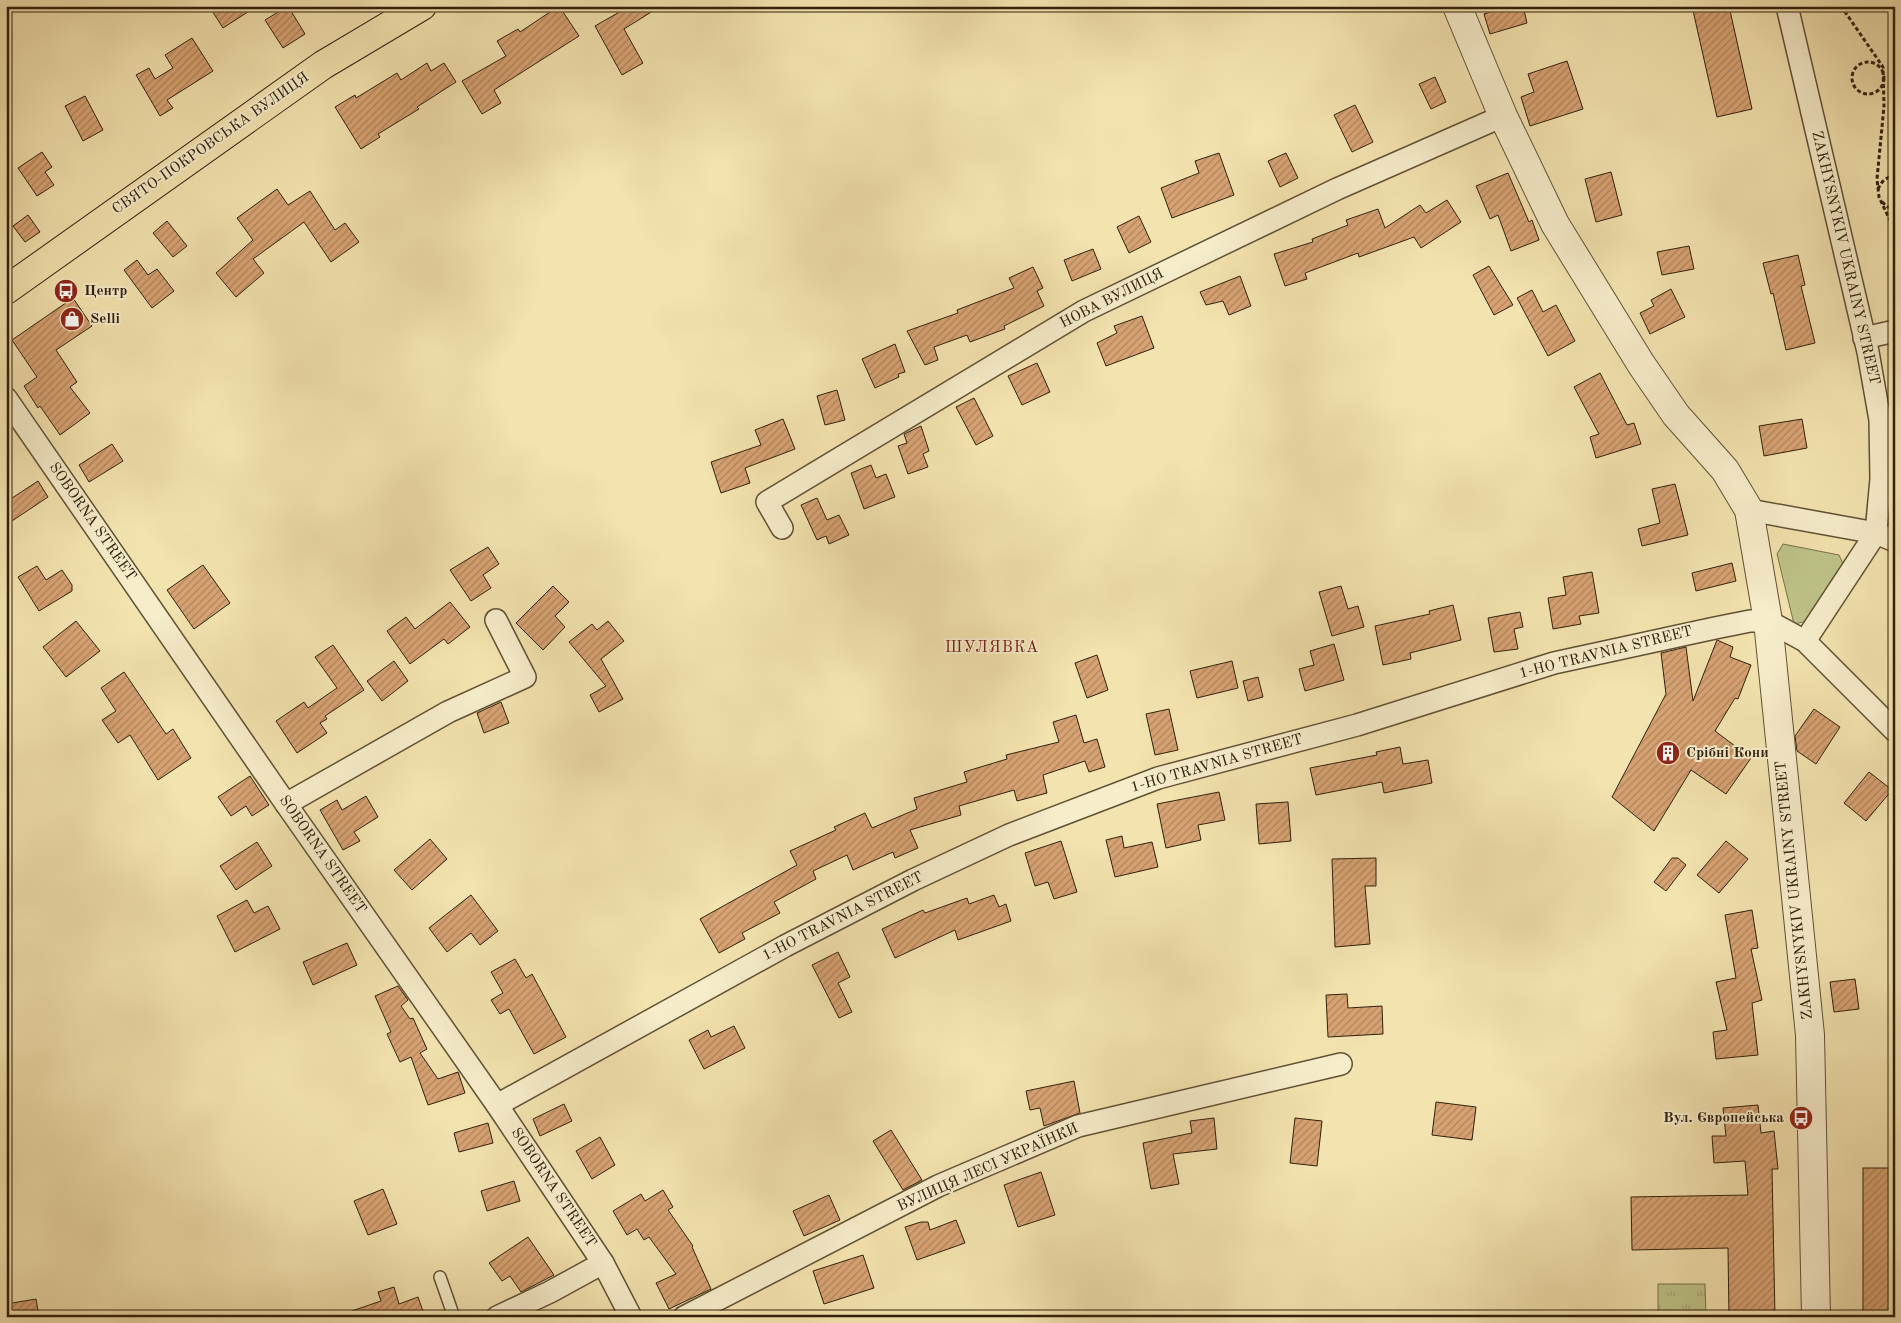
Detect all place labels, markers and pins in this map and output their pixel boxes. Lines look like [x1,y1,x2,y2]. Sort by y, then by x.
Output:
bus stop icon: Центр [53,278,79,304]
place label: Центр [84,284,127,299]
shop icon: Selli [59,306,85,332]
place label: Selli [90,312,120,327]
building icon: Срібні Кони [1655,740,1681,766]
place label: Срібні Кони [1686,746,1769,761]
bus stop icon: Вул. Європейська [1788,1105,1814,1131]
place label: Вул. Європейська [1663,1111,1784,1126]

